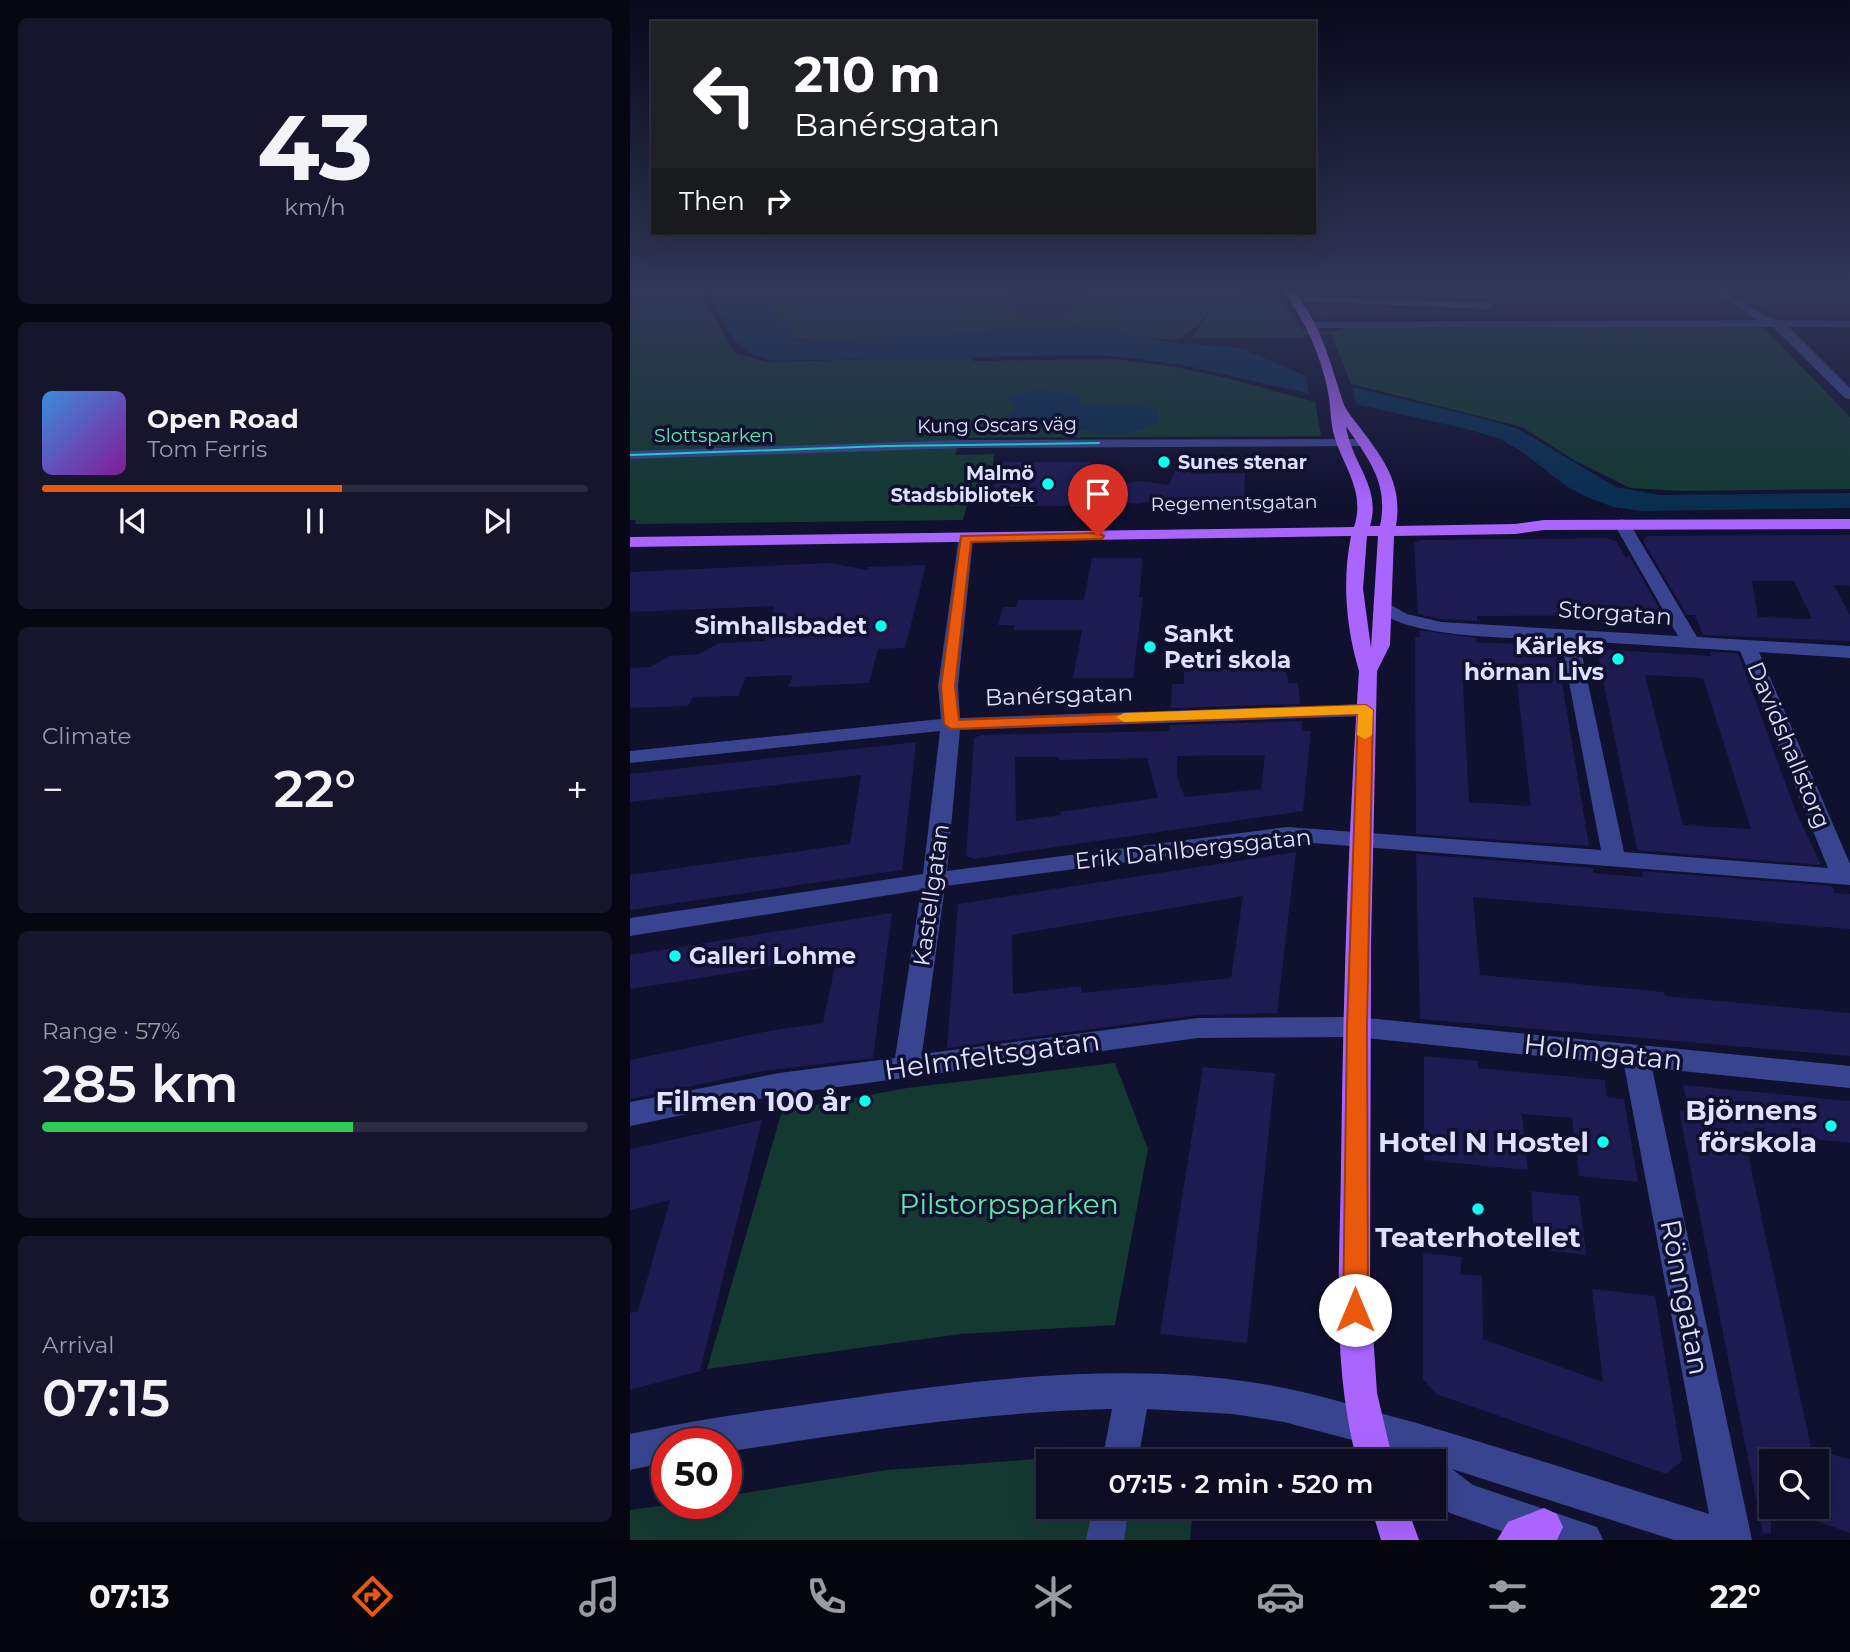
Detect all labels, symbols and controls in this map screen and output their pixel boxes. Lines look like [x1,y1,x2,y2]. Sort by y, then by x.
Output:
text: 210 m [794,45,941,104]
icon: left [679,49,770,140]
text: 43 [257,92,373,203]
text: Banérsgatan [794,105,1000,144]
icon: right [759,182,797,220]
text: Then [679,185,745,217]
text: km/h [284,193,346,221]
text: Open Road [147,403,299,435]
street label: Kung Oscars väg [917,412,1077,438]
park label: Slottsparken [654,424,774,447]
text: Tom Ferris [147,435,267,463]
place label: Sunes stenar [1178,451,1307,474]
marker: Sunes stenar [1156,454,1172,470]
place label: Malmö Stadsbibliotek [891,462,1035,507]
pin [1068,464,1128,536]
icon: arrive [1079,475,1117,513]
marker: Malmö Stadsbibliotek [1040,476,1056,492]
street label: Regementsgatan [1150,490,1318,516]
icon: previous [114,502,152,540]
icon: pause [296,502,334,540]
icon: next [478,502,516,540]
street label: Storgatan [1557,595,1673,631]
place label: Simhallsbadet [695,612,867,640]
marker: Simhallsbadet [873,618,889,634]
place label: Sankt Petri skola [1164,620,1291,674]
place label: Kärleks hörnan Livs [1464,632,1604,686]
marker: Sankt Petri skola [1142,639,1158,655]
marker: Kärleks hörnan Livs [1610,651,1626,667]
street label: Davidshallstorg [1741,657,1837,833]
street label: Banérsgatan [985,678,1133,712]
text: Climate [42,722,131,750]
text: 22° [274,757,356,820]
text: − [42,766,64,813]
text: + [566,766,588,813]
street label: Kastellgatan [907,822,955,968]
street label: Erik Dahlbergsgatan [1073,823,1313,875]
place label: Galleri Lohme [689,942,856,970]
marker: Galleri Lohme [667,948,683,964]
text: Range · 57% [42,1017,180,1045]
street label: Helmfeltsgatan [882,1023,1102,1087]
street label: Holmgatan [1522,1027,1684,1077]
text: 285 km [42,1052,238,1115]
place label: Filmen 100 år [656,1084,851,1118]
marker: Filmen 100 år [857,1093,873,1109]
place label: Björnens förskola [1685,1093,1817,1159]
marker: Björnens förskola [1823,1118,1839,1134]
place label: Hotel N Hostel [1378,1125,1589,1159]
marker: Hotel N Hostel [1595,1134,1611,1150]
park label: Pilstorpsparken [899,1187,1119,1221]
marker: Teaterhotellet [1470,1201,1486,1217]
street label: Rönngatan [1653,1216,1717,1378]
place label: Teaterhotellet [1375,1220,1581,1254]
position arrow [1318,1273,1392,1347]
text: Arrival [42,1331,115,1359]
text: 07:15 [42,1366,170,1429]
speed limit sign: 50 [651,1428,742,1519]
map controls [1759,1449,1829,1519]
button: search [1759,1449,1829,1519]
text: 07:15 · 2 min · 520 m [1109,1468,1373,1500]
icon: directions [348,1572,397,1621]
icon: music [575,1572,624,1621]
icon: phone [802,1572,851,1621]
icon: climate [1029,1572,1078,1621]
icon: car [1256,1572,1305,1621]
icon: filters [1483,1572,1532,1621]
text: 07:13 [89,1577,170,1616]
text: 22° [1710,1577,1761,1616]

